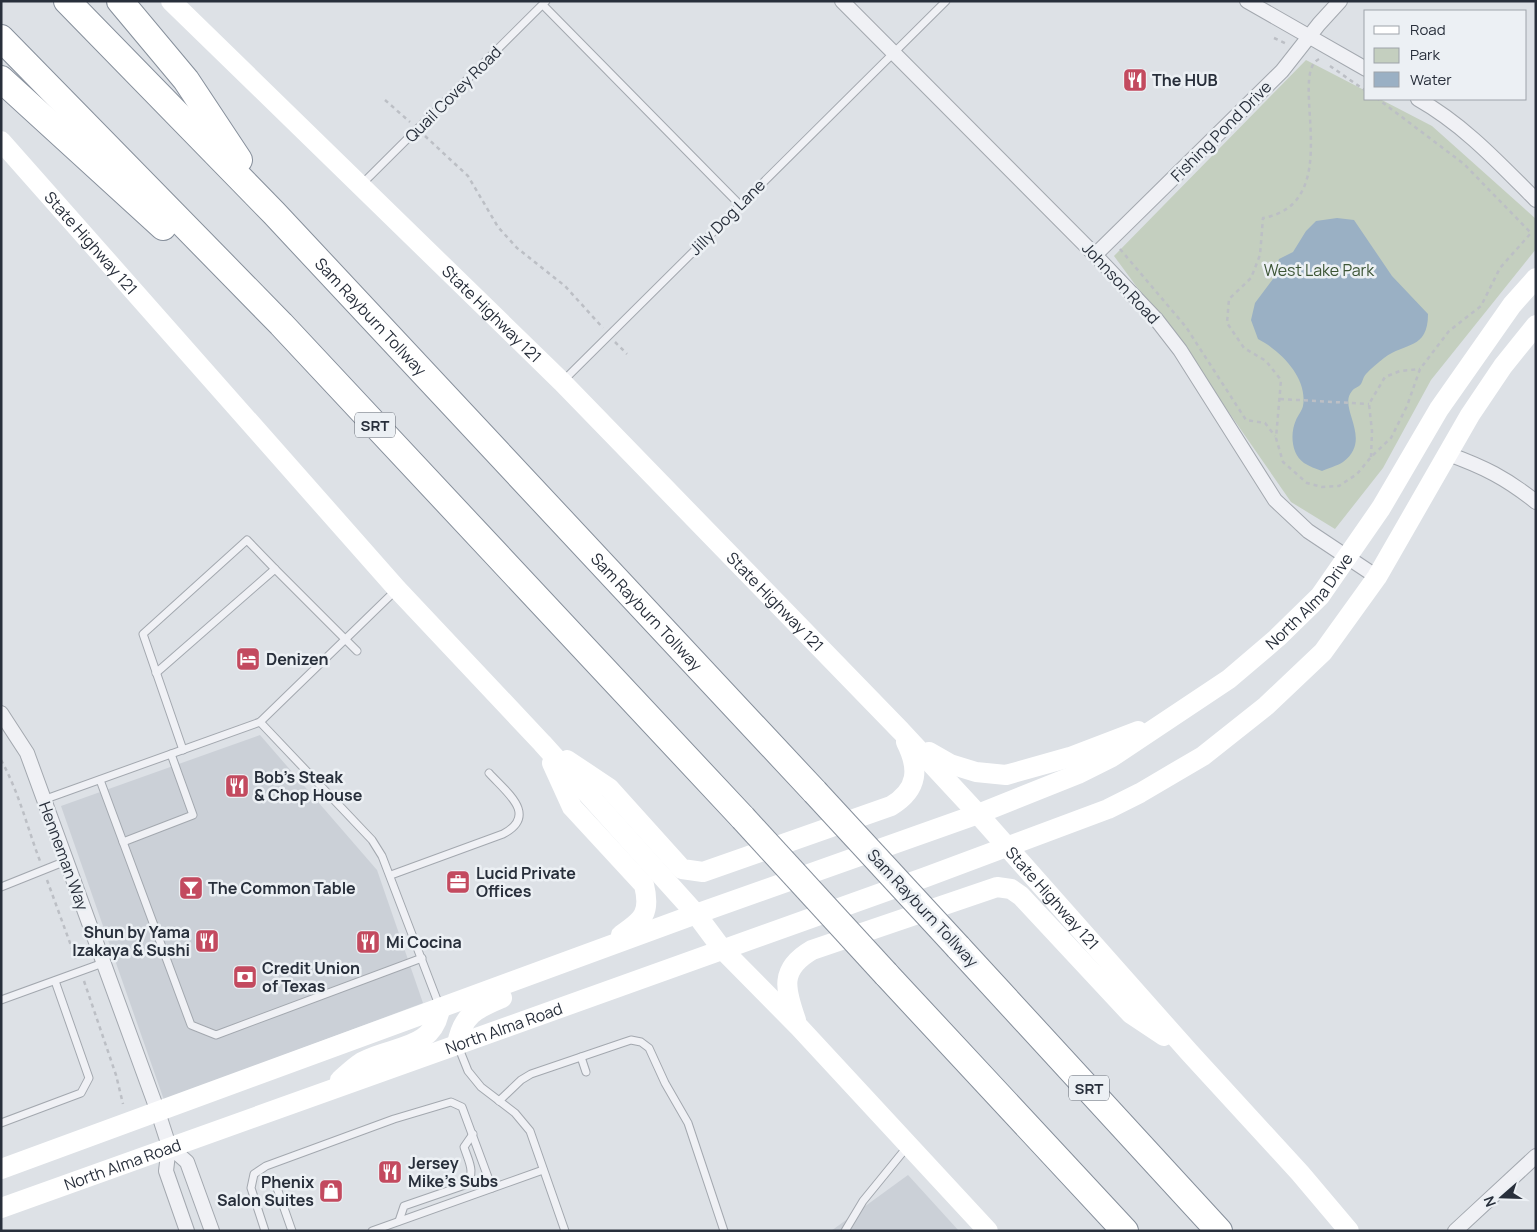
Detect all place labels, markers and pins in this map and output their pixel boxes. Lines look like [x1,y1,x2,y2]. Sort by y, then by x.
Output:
restaurant icon: The HUB [1122,67,1148,93]
place label: The HUB [1152,69,1218,91]
hotel icon: Denizen [235,646,261,672]
place label: Denizen [266,648,328,670]
place label: Bob's Steak & Chop House [254,766,363,806]
restaurant icon: Bob's Steak & Chop House [224,773,250,799]
place label: Lucid Private Offices [476,862,576,902]
office icon: Lucid Private Offices [445,869,471,895]
bar icon: The Common Table [178,875,204,901]
place label: The Common Table [208,877,356,899]
place label: Shun by Yama Izakaya & Sushi [72,921,190,961]
restaurant icon: Shun by Yama Izakaya & Sushi [194,928,220,954]
restaurant icon: Mi Cocina [355,929,381,955]
place label: Mi Cocina [386,931,462,953]
place label: Credit Union of Texas [262,957,360,997]
bank icon: Credit Union of Texas [232,964,258,990]
place label: Jersey Mike's Subs [408,1152,499,1192]
restaurant icon: Jersey Mike's Subs [377,1159,403,1185]
place label: Phenix Salon Suites [217,1171,314,1211]
shop icon: Phenix Salon Suites [318,1178,344,1204]

